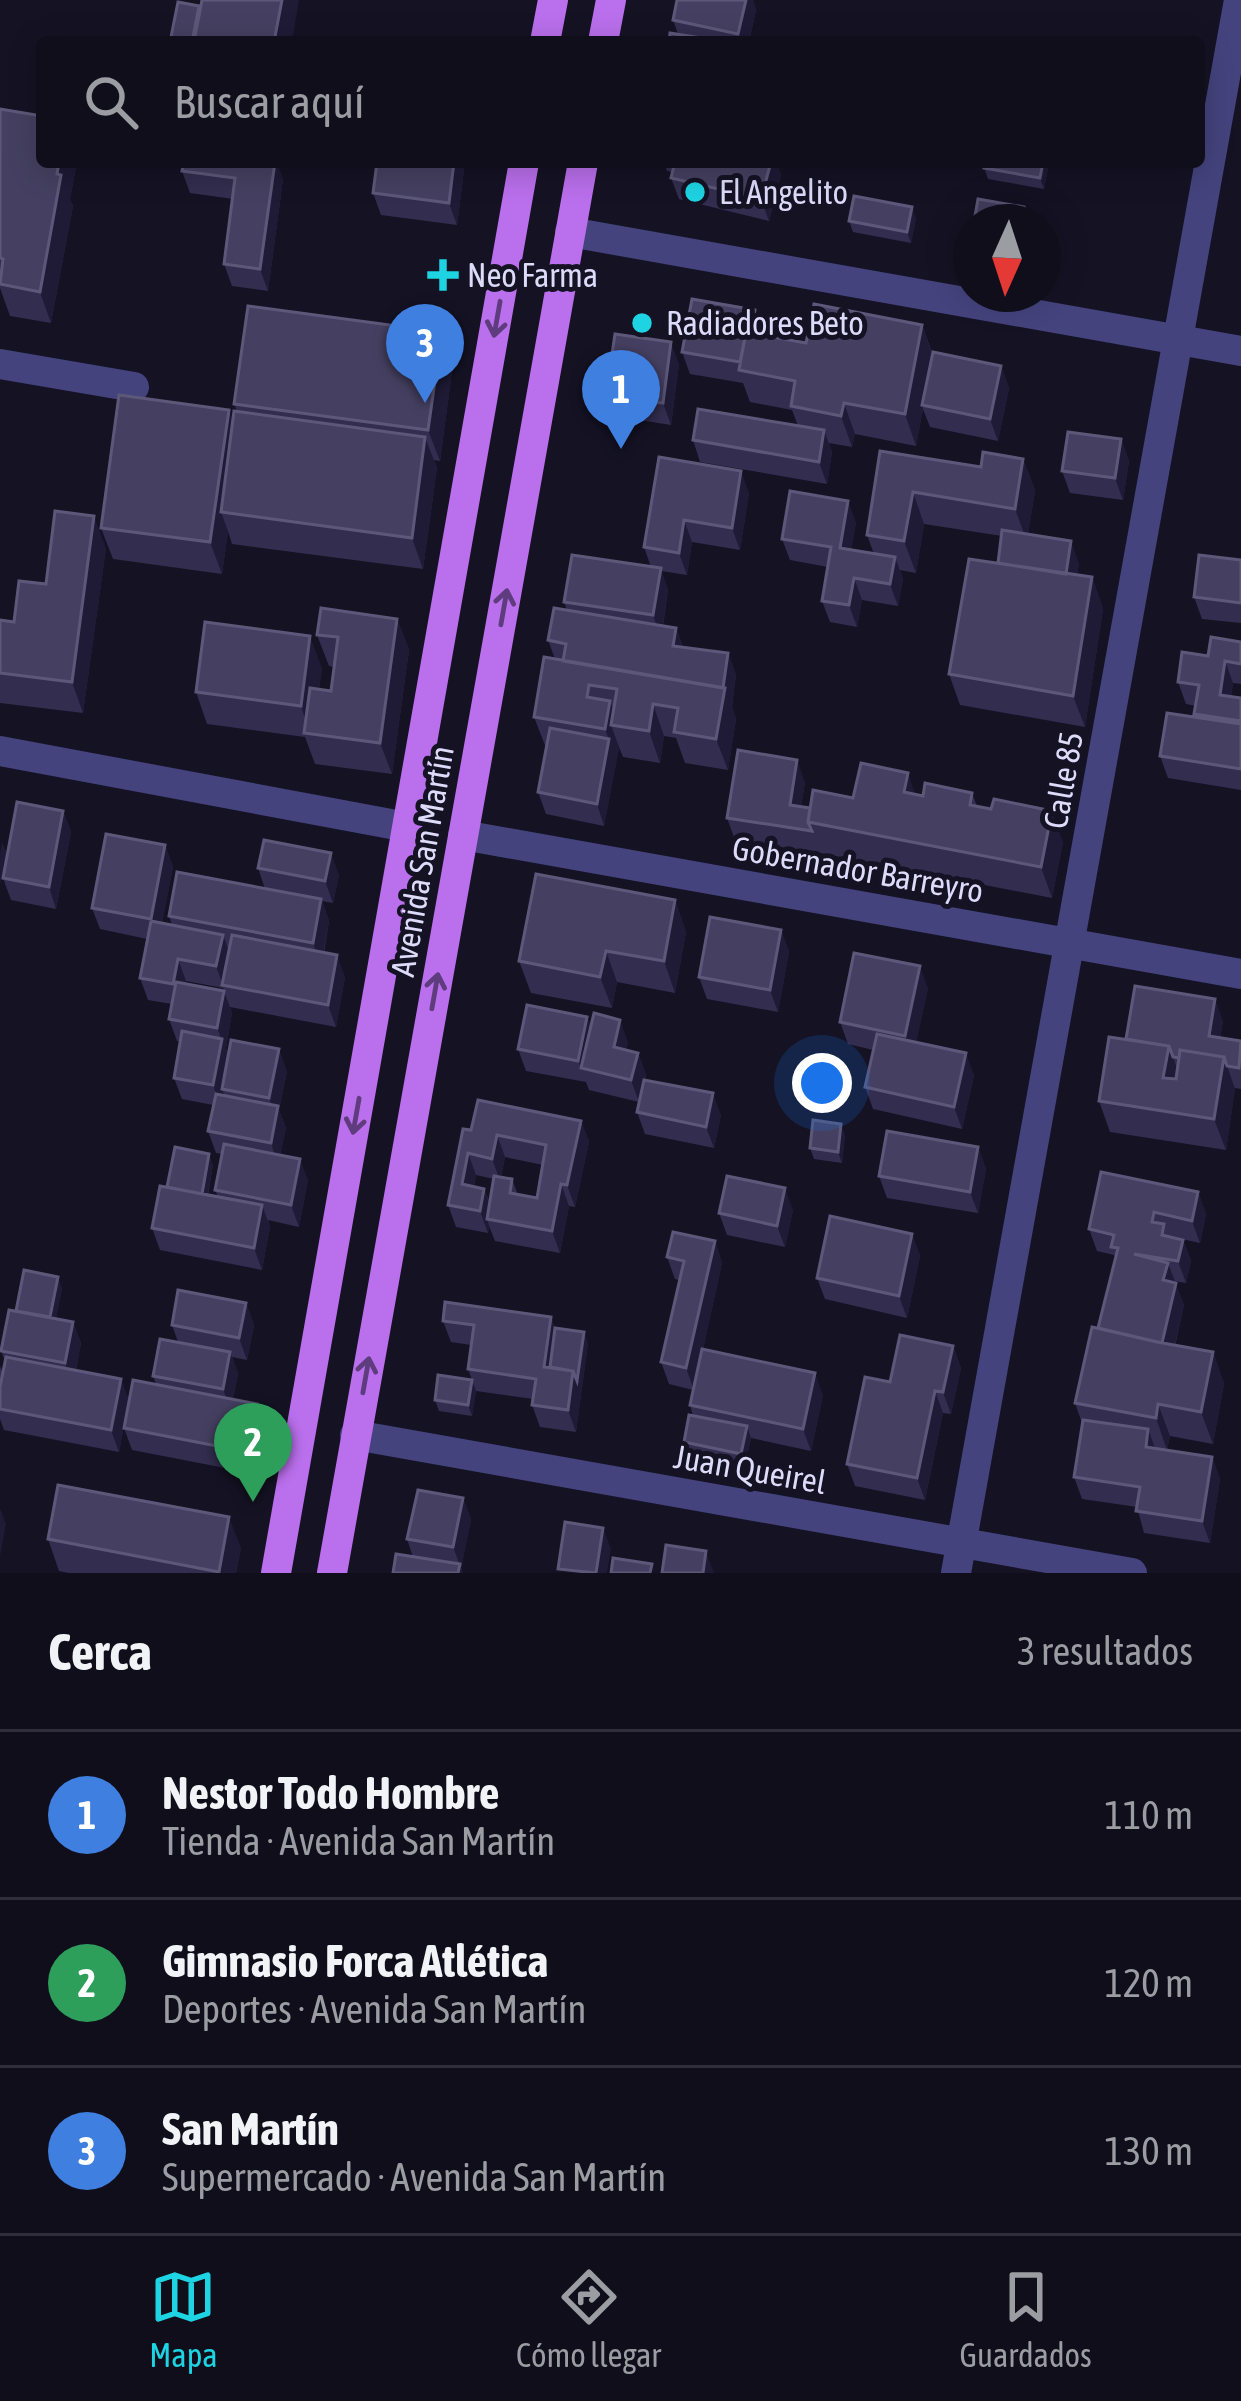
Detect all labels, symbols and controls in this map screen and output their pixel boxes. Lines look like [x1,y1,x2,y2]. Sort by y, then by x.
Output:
search box [36,36,1205,168]
icon: search [78,69,144,135]
text: Buscar aquí [174,76,364,128]
place label: El Angelito [719,173,848,211]
marker: El Angelito [682,179,708,205]
north arrow [953,204,1061,312]
place label: Neo Farma [467,256,598,294]
marker: Neo Farma [430,262,456,288]
one-way arrow [484,298,507,337]
pin: 3 [386,304,464,403]
place label: Radiadores Beto [666,304,864,342]
marker: Radiadores Beto [629,310,655,336]
pin: 1 [582,350,660,449]
one-way arrow [493,589,516,628]
street label: Calle 85 [1036,728,1090,832]
street label: Avenida San Martín [383,743,461,979]
street label: Gobernador Barreyro [730,828,986,910]
one-way arrow [425,972,447,1011]
your location [792,1053,852,1113]
one-way arrow [344,1096,366,1135]
one-way arrow [356,1356,378,1395]
pin: 2 [214,1403,292,1502]
street label: Juan Queirel [671,1437,829,1501]
text: Cerca [48,1622,152,1681]
text: 3 resultados [1017,1629,1193,1673]
text: Nestor Todo Hombre [162,1767,500,1819]
text: 1 [78,1793,96,1837]
text: 110 m [1105,1793,1193,1837]
text: Tienda · Avenida San Martín [162,1819,555,1863]
text: Gimnasio Forca Atlética [162,1935,548,1987]
text: 2 [78,1961,96,2005]
text: 120 m [1105,1961,1193,2005]
text: Deportes · Avenida San Martín [162,1987,586,2031]
text: San Martín [162,2103,339,2155]
text: 3 [78,2129,96,2173]
text: 130 m [1105,2129,1193,2173]
text: Supermercado · Avenida San Martín [162,2155,666,2199]
tab: Mapa [149,2264,218,2374]
tab: Cómo llegar [516,2264,661,2374]
tab: Guardados [959,2264,1092,2374]

